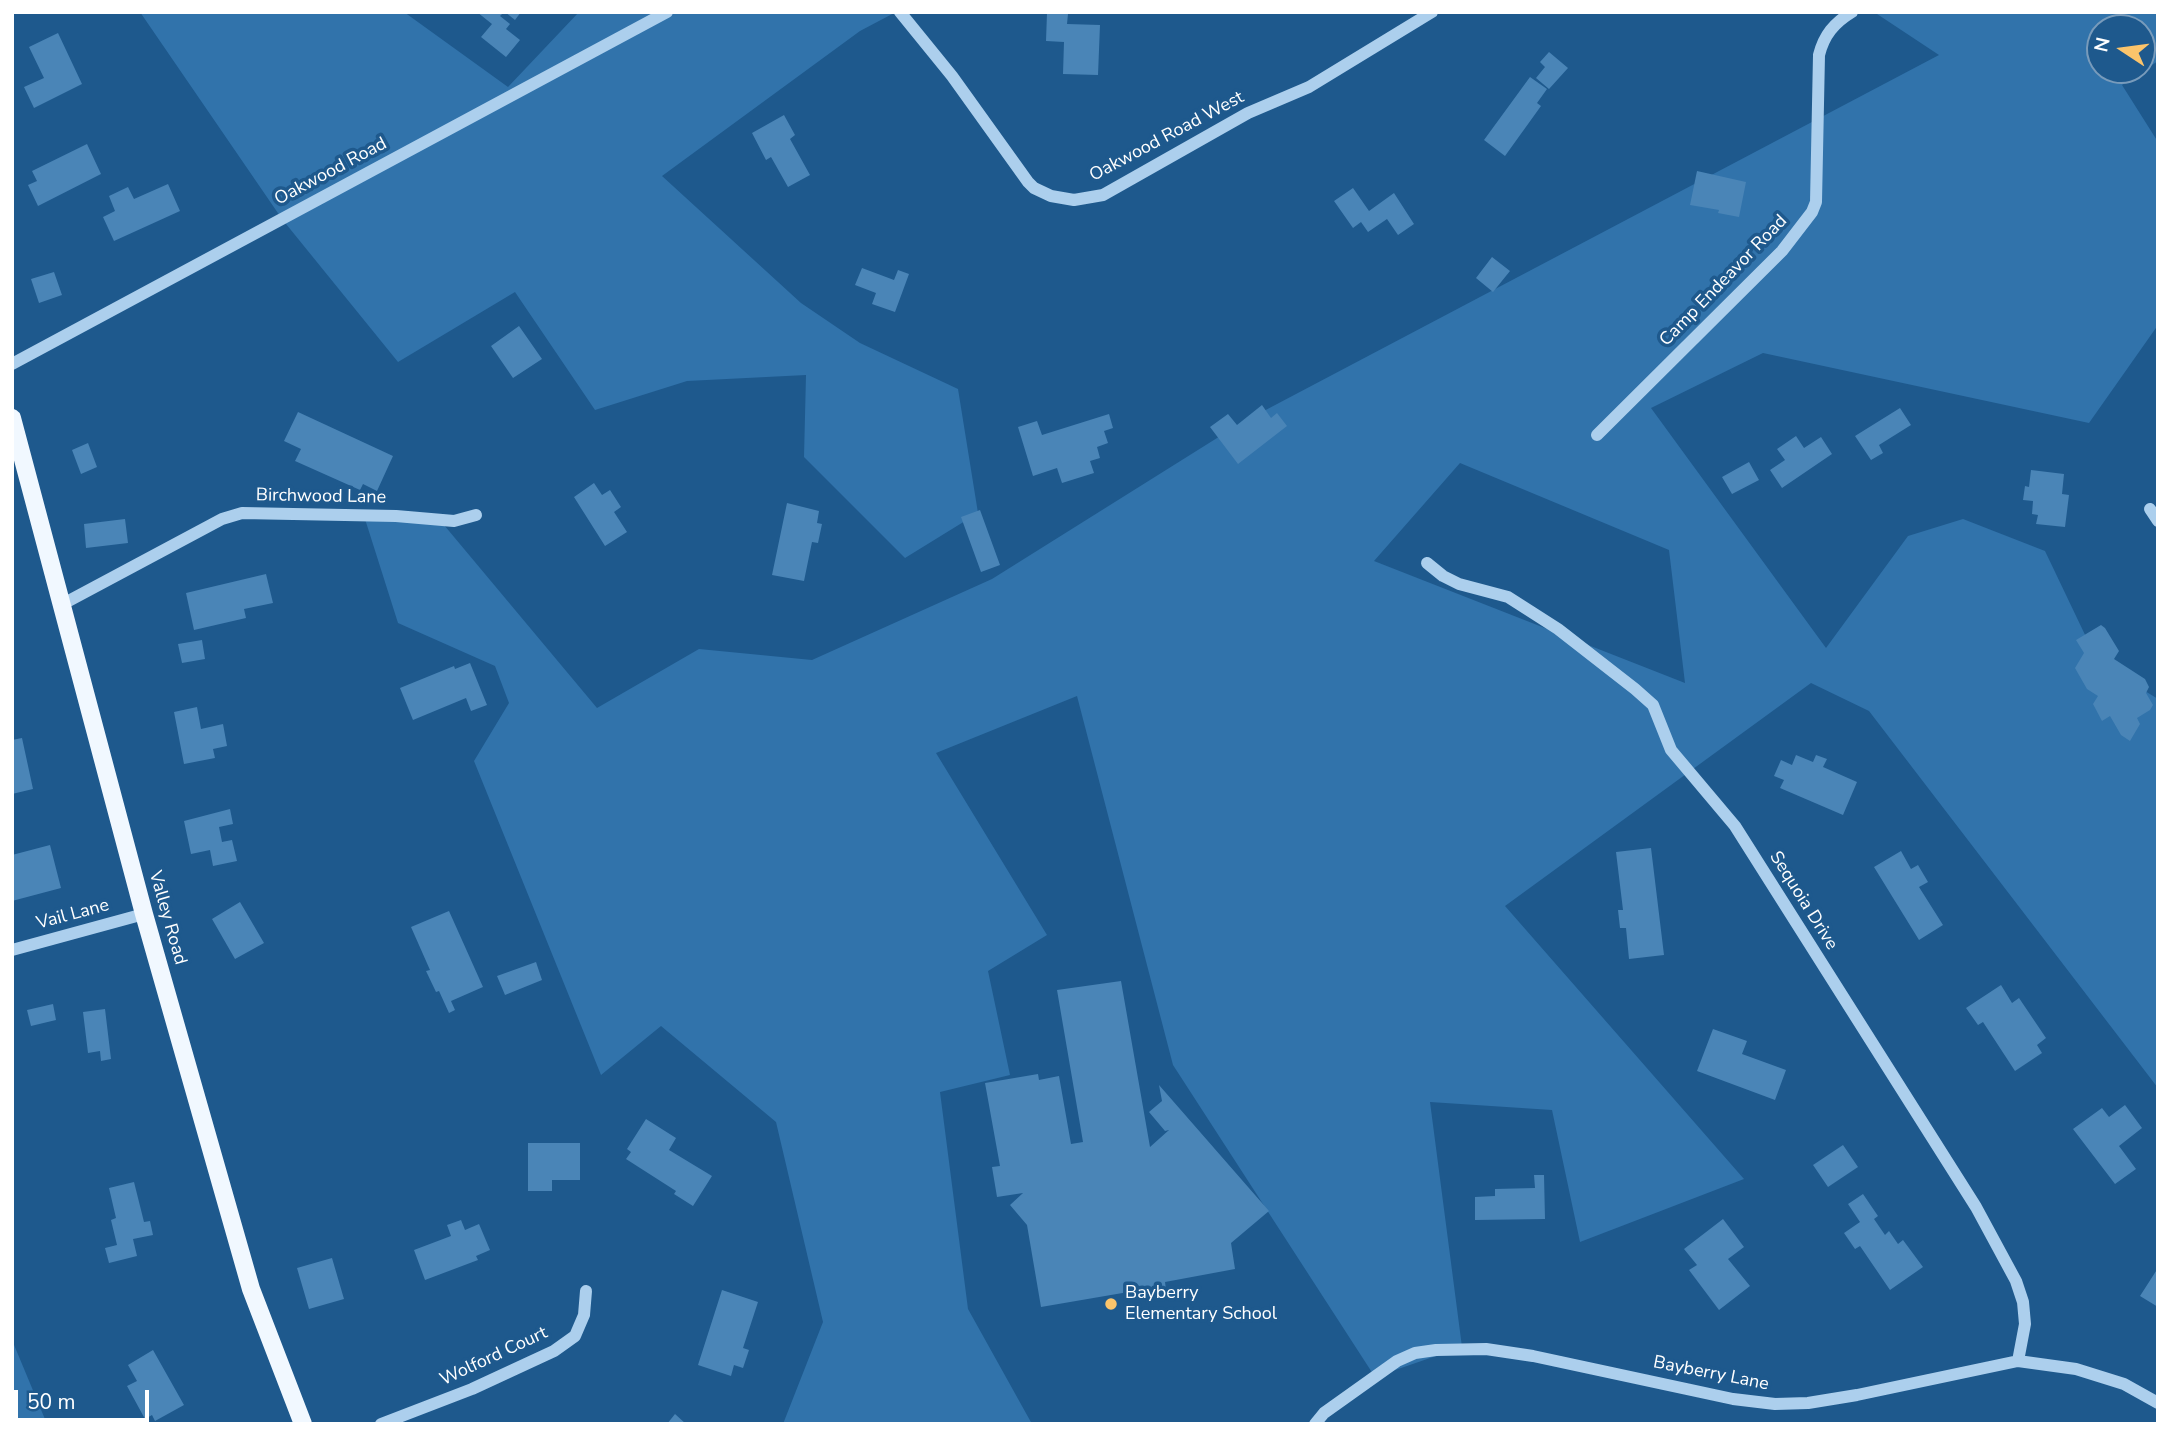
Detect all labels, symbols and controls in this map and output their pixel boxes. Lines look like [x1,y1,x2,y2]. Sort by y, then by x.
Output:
north arrow [2086,14,2156,84]
text: N [2088,35,2117,55]
street label: Oakwood Road West [1086,87,1248,187]
street label: Oakwood Road [271,133,391,211]
street label: Camp Endeavor Road [1656,211,1792,351]
street label: Birchwood Lane [256,485,386,509]
street label: Sequoia Drive [1764,848,1842,954]
street label: Valley Road [143,869,191,967]
street label: Vail Lane [34,895,112,935]
place label: Bayberry Elementary School [1125,1283,1277,1326]
marker: Bayberry Elementary School [1103,1296,1119,1312]
street label: Wolford Court [437,1323,551,1391]
street label: Bayberry Lane [1651,1352,1771,1396]
scale bar [18,1376,152,1420]
text: 50 m [27,1388,76,1416]

